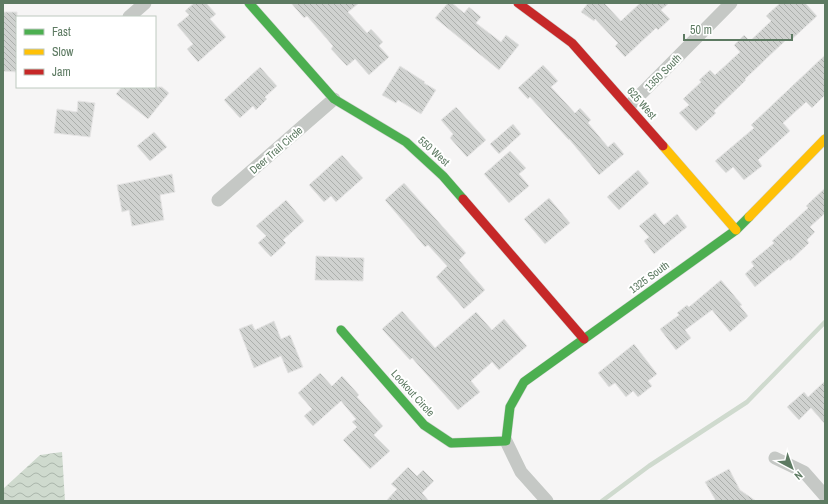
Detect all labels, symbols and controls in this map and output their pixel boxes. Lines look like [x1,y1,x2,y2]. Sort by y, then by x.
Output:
legend [16,16,156,88]
scale bar [684,16,792,42]
text: 50 m [690,22,712,38]
text: Fast [52,24,71,40]
text: Slow [52,44,74,60]
street label: 1350 South [642,51,684,93]
text: Jam [52,64,71,80]
street label: 625 West [624,84,660,122]
street label: Deer Trail Circle [247,123,305,177]
street label: 550 West [415,133,453,169]
street label: 1325 South [626,258,672,296]
street label: Lookout Circle [388,367,438,419]
north arrow [772,448,812,488]
text: N [792,468,806,483]

